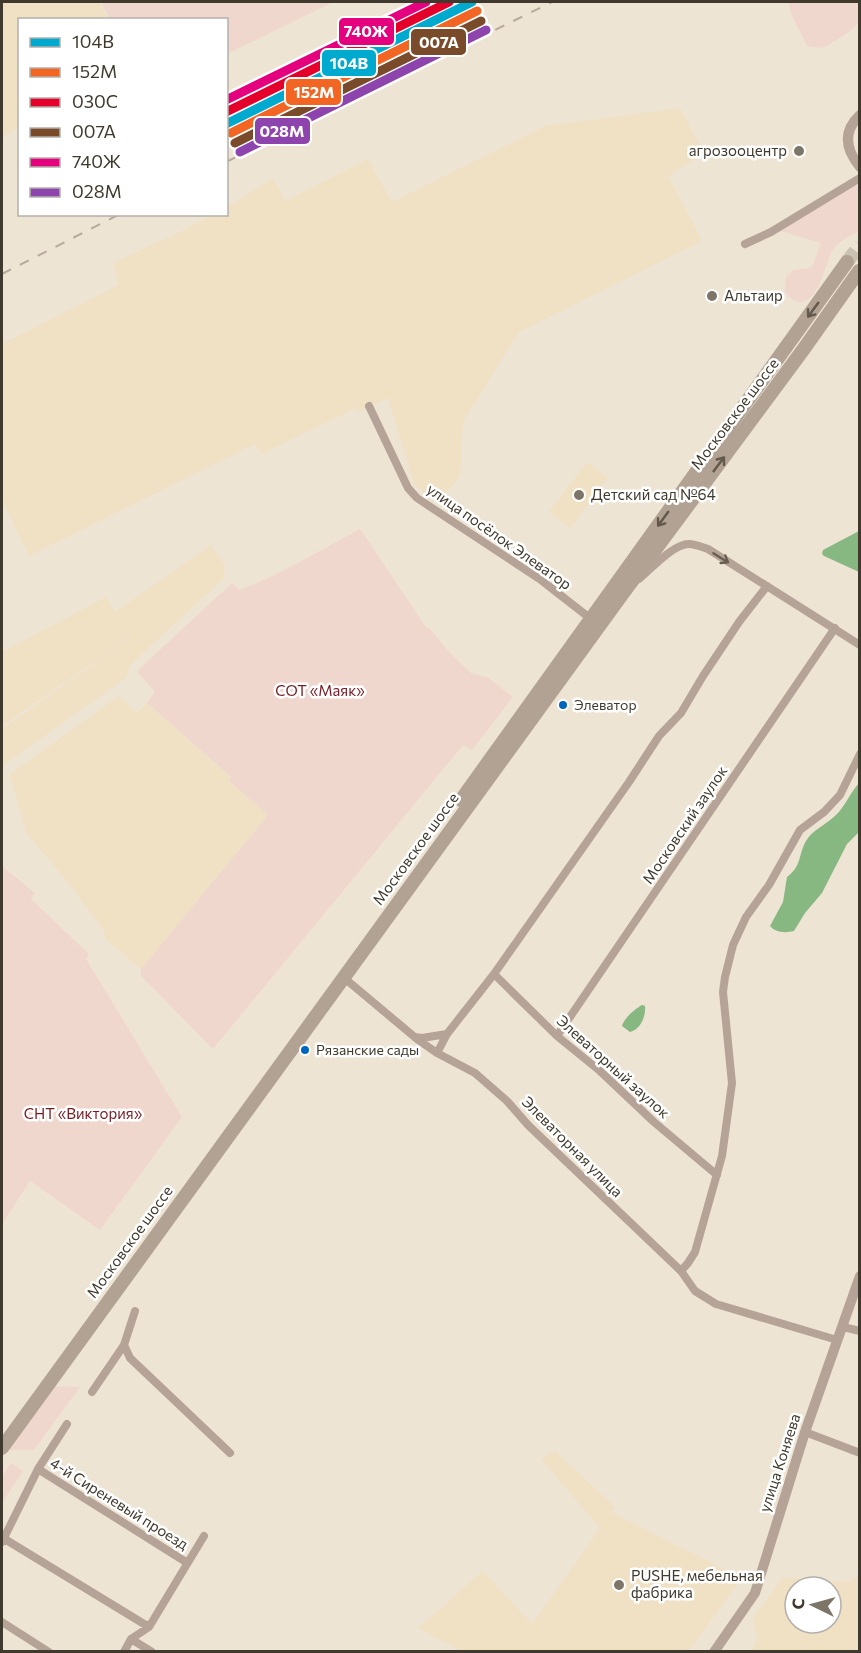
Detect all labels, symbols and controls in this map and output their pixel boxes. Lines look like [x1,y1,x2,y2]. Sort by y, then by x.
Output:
line badge: 740Ж [338,17,395,46]
legend [18,18,228,216]
text: 740Ж [344,21,388,40]
line badge: 007А [410,28,467,56]
text: 104В [72,30,114,52]
text: 007А [419,32,460,51]
line badge: 104В [321,49,377,77]
text: 104В [330,53,369,72]
text: 152М [72,60,117,82]
line badge: 152М [285,78,342,106]
text: 152М [293,82,335,101]
text: 030C [72,90,118,112]
line badge: 028М [254,117,311,145]
text: 007А [72,120,116,142]
text: 028М [260,121,304,140]
place label: агрозооцентр [689,141,787,159]
marker: агрозооцентр [792,144,806,158]
text: 740Ж [72,150,121,172]
text: 028М [72,180,122,202]
place label: Альтаир [724,286,783,304]
marker: Альтаир [705,289,719,303]
one-way arrow [807,301,819,317]
street label: Московское шоссе [687,354,782,472]
one-way arrow [712,457,725,473]
street label: улица посёлок Элеватор [424,479,575,593]
place label: Детский сад №64 [591,485,716,503]
marker: Детский сад №64 [572,488,586,502]
one-way arrow [657,511,669,527]
one-way arrow [712,552,729,564]
park label: СОТ «Маяк» [275,681,365,699]
place label: Элеватор [574,696,637,713]
marker: Элеватор [557,699,569,711]
street label: Московский заулок [638,762,730,887]
street label: Московское шоссе [368,789,462,908]
street label: Элеваторный заулок [553,1011,674,1122]
place label: Рязанские сады [316,1041,419,1058]
marker: Рязанские сады [299,1044,311,1056]
street label: Элеваторная улица [519,1092,627,1200]
park label: СНТ «Виктория» [24,1104,143,1122]
street label: Московское шоссе [82,1182,176,1301]
street label: улица Коняева [755,1411,803,1514]
street label: 4-й Сиреневый проезд [47,1453,192,1553]
place label: PUSHE, мебельная фабрика [631,1566,763,1601]
north arrow [783,1575,843,1635]
marker: PUSHE, мебельная фабрика [612,1578,626,1592]
text: С [788,1597,808,1610]

